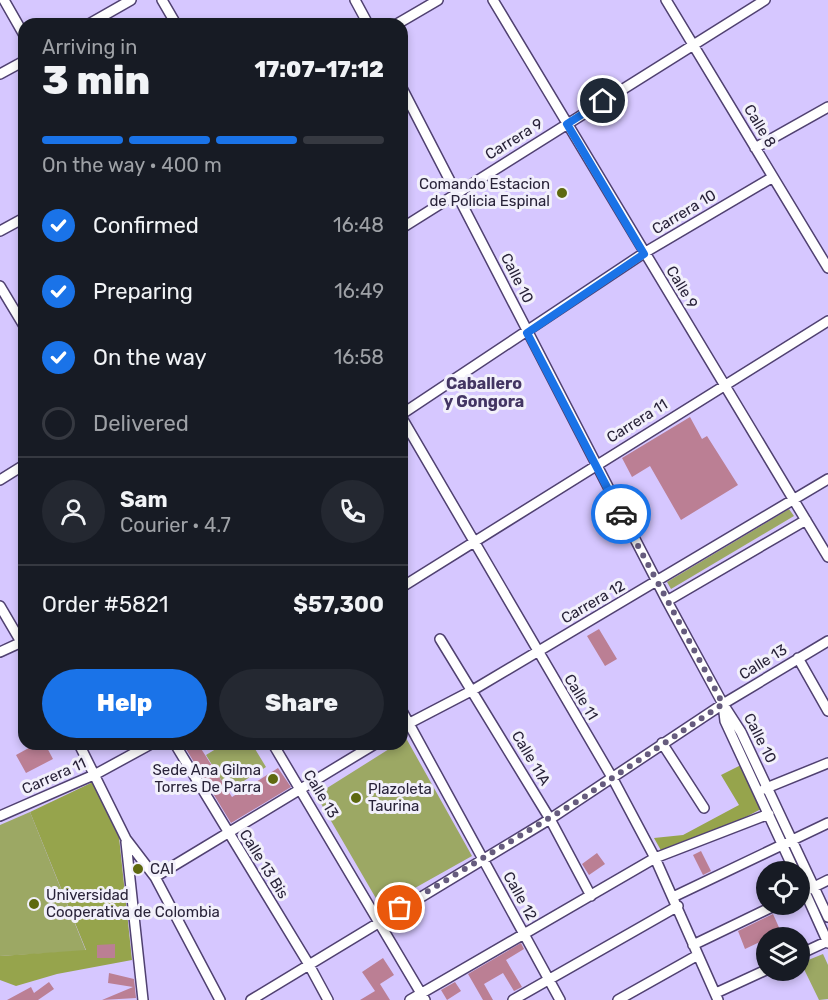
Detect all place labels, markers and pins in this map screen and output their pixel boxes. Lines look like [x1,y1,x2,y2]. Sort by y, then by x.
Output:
pin [577,75,628,126]
place label: Comando Estacion de Policia Espinal [419,175,550,210]
marker: Comando Estacion de Policia Espinal [555,186,569,200]
place label: Sede Ana Gilma Torres De Parra [152,761,261,796]
marker: Sede Ana Gilma Torres De Parra [266,772,280,786]
place label: Plazoleta Taurina [368,780,432,815]
marker: Plazoleta Taurina [349,791,363,805]
place label: CAI [150,860,174,878]
marker: CAI [131,862,145,876]
pin [374,882,425,933]
place label: Universidad Cooperativa de Colombia [46,886,220,921]
marker: Universidad Cooperativa de Colombia [27,897,41,911]

